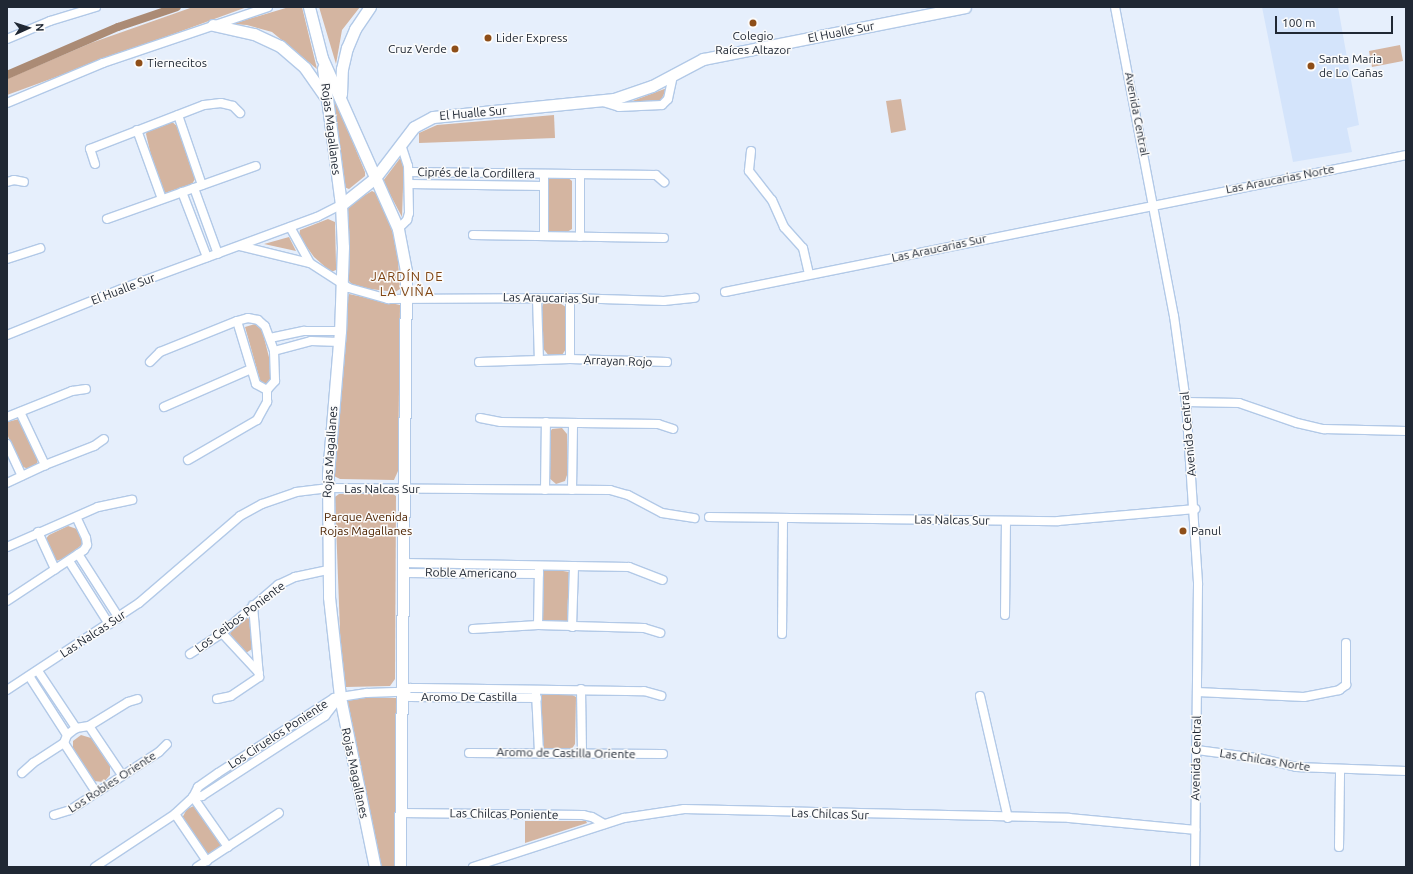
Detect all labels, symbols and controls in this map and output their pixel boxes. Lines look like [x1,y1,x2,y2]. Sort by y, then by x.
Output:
north arrow [8,8,48,48]
scale bar [1277,8,1395,34]
text: 100 m [1282,16,1315,29]
marker: Colegio Raíces Altazor [748,18,758,28]
street label: El Hualle Sur [807,19,875,45]
text: N [34,23,46,32]
place label: Colegio Raíces Altazor [715,29,791,57]
place label: Lider Express [496,31,567,45]
marker: Lider Express [483,33,493,43]
place label: Cruz Verde [388,42,447,56]
marker: Cruz Verde [450,44,460,54]
place label: Santa Maria de Lo Cañas [1319,52,1383,80]
place label: Tiernecitos [147,56,207,70]
marker: Tiernecitos [134,58,144,68]
marker: Santa Maria de Lo Cañas [1306,61,1316,71]
street label: Avenida Central [1122,71,1152,157]
street label: Rojas Magallanes [318,82,344,176]
street label: El Hualle Sur [439,103,507,123]
street label: Las Araucarias Norte [1224,161,1336,197]
street label: Ciprés de la Cordillera [417,165,535,181]
street label: Las Araucarias Sur [890,231,988,265]
district label: JARDÍN DE LA VIÑA [370,269,444,300]
street label: El Hualle Sur [89,270,157,308]
street label: Las Araucarias Sur [503,290,599,306]
street label: Arrayan Rojo [583,353,653,369]
street label: Avenida Central [1177,391,1199,477]
street label: Rojas Magallanes [320,405,340,499]
street label: Las Nalcas Sur [344,482,420,496]
park label: Parque Avenida Rojas Magallanes [320,510,412,538]
street label: Las Nalcas Sur [914,512,990,528]
place label: Panul [1191,524,1221,538]
marker: Panul [1178,526,1188,536]
street label: Roble Americano [425,565,517,581]
street label: Los Ceibos Poniente [192,579,288,655]
street label: Las Nalcas Sur [57,607,129,661]
street label: Aromo De Castilla [421,690,517,704]
street label: Los Ciruelos Poniente [225,696,331,772]
street label: Avenida Central [1188,715,1204,801]
street label: Rojas Magallanes [338,726,372,820]
street label: Aromo de Castilla Oriente [496,745,636,761]
street label: Las Chilcas Norte [1219,746,1311,774]
street label: Los Robles Oriente [65,748,159,816]
street label: Las Chilcas Sur [791,805,869,823]
street label: Las Chilcas Poniente [449,806,559,822]

